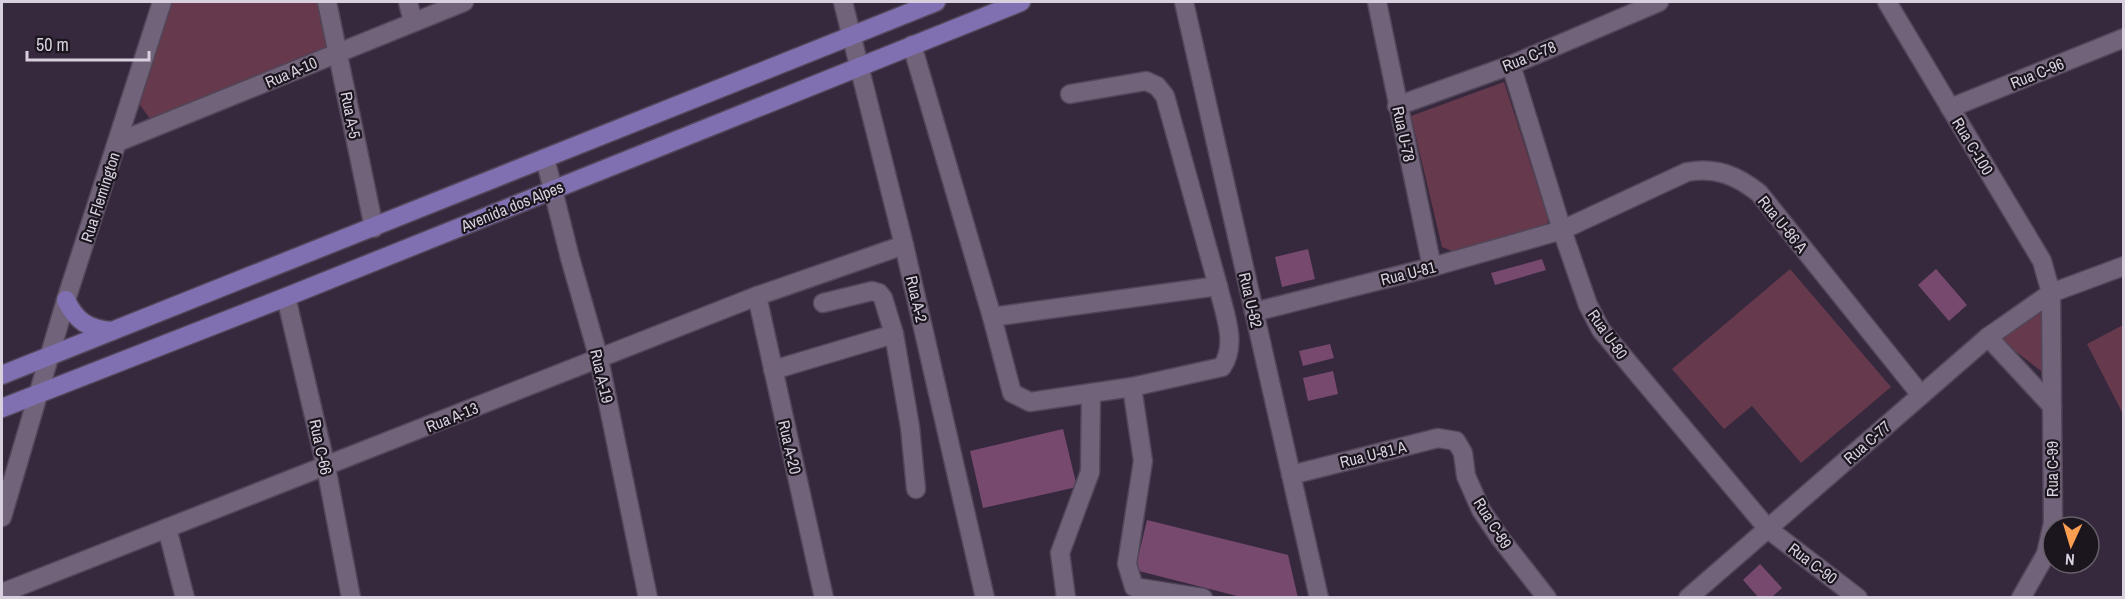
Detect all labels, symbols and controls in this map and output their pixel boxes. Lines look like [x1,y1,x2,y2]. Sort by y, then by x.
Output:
scale bar [27,24,148,62]
text: 50 m [36,32,69,57]
street label: Rua C-78 [1499,35,1559,77]
street label: Rua A-10 [262,51,320,93]
street label: Rua C-96 [2007,52,2067,94]
street label: Rua A-5 [336,90,366,140]
street label: Rua U-78 [1387,104,1421,164]
street label: Rua C-100 [1947,113,1999,179]
street label: Rua Flemington [75,149,125,245]
street label: Avenida dos Alpes [457,175,566,237]
street label: Rua U-86 A [1753,191,1813,257]
street label: Rua U-81 [1378,255,1439,290]
street label: Rua U-82 [1234,270,1268,330]
street label: Rua A-2 [901,273,933,325]
street label: Rua U-80 [1583,305,1633,363]
street label: Rua A-19 [585,347,619,405]
street label: Rua A-13 [423,397,481,437]
street label: Rua C-77 [1839,415,1895,469]
street label: Rua C-66 [304,417,338,477]
street label: Rua A-20 [773,418,807,476]
street label: Rua U-81 A [1337,435,1409,473]
street label: Rua C-99 [2041,441,2063,497]
street label: Rua C-89 [1469,493,1517,553]
north arrow [2041,515,2101,575]
street label: Rua C-90 [1784,537,1842,589]
text: N [2064,549,2075,571]

